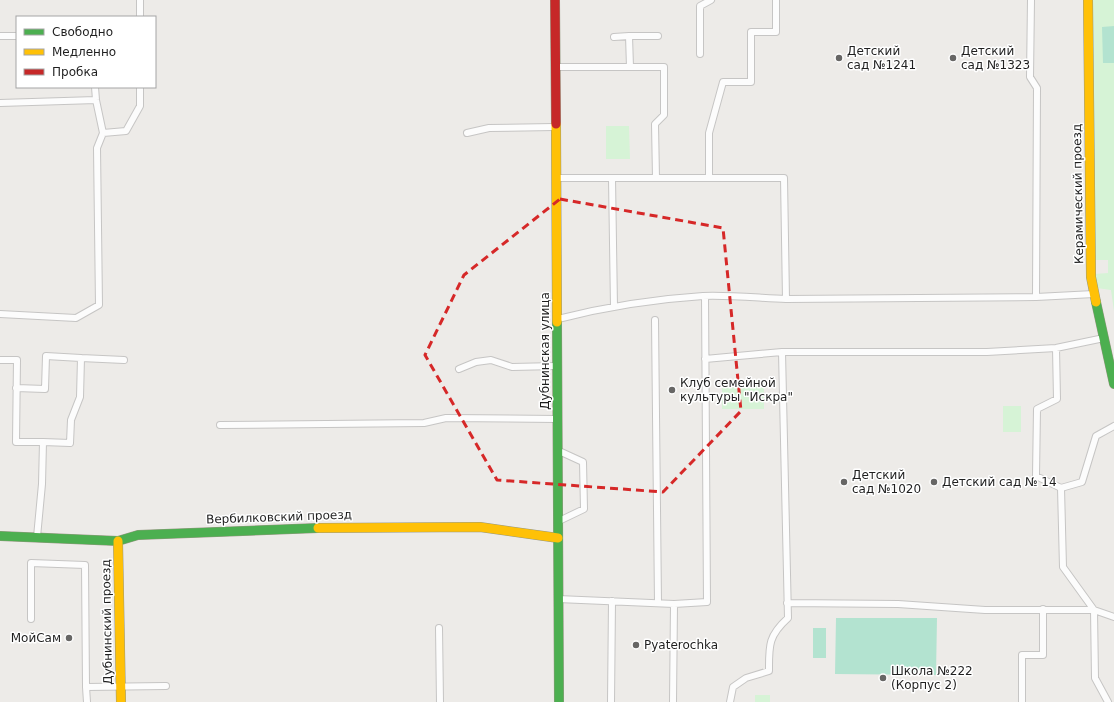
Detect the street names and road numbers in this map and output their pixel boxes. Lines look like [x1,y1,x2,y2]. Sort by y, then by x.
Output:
street label: Керамический проезд [1070,124,1086,264]
street label: Дубнинская улица [538,292,552,410]
street label: Вербилковский проезд [206,507,352,527]
street label: Дубнинский проезд [99,559,115,685]

